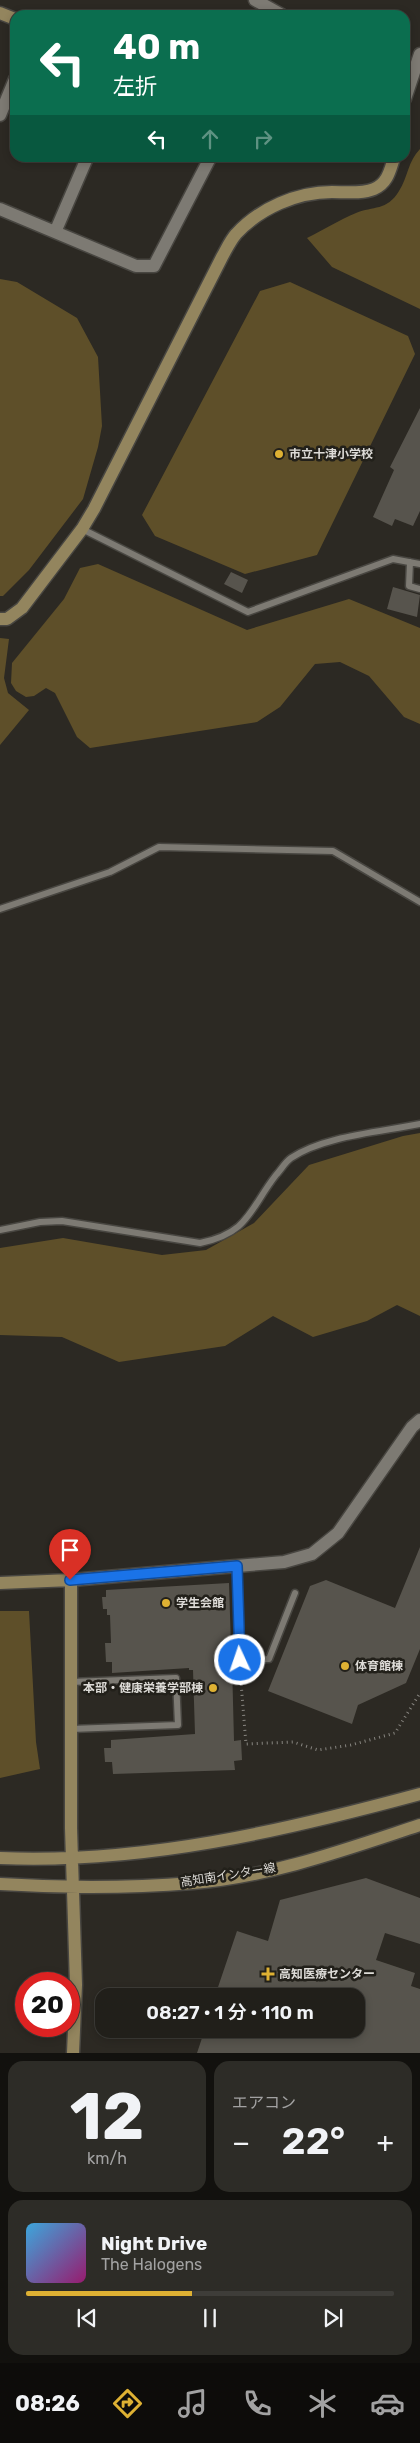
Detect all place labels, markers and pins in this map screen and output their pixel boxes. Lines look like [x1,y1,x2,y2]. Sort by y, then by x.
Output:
place label: 市立十津小学校 [289,447,373,461]
marker: 市立十津小学校 [273,448,285,460]
pin [49,1529,91,1580]
place label: 学生会館 [176,1596,224,1610]
marker: 学生会館 [160,1597,172,1609]
place label: 体育館棟 [355,1659,403,1673]
marker: 体育館棟 [339,1660,351,1672]
place label: 本部・健康栄養学部棟 [83,1681,203,1695]
marker: 本部・健康栄養学部棟 [207,1682,219,1694]
marker: 高知医療センター [261,1967,275,1981]
place label: 高知医療センター [279,1967,375,1981]

